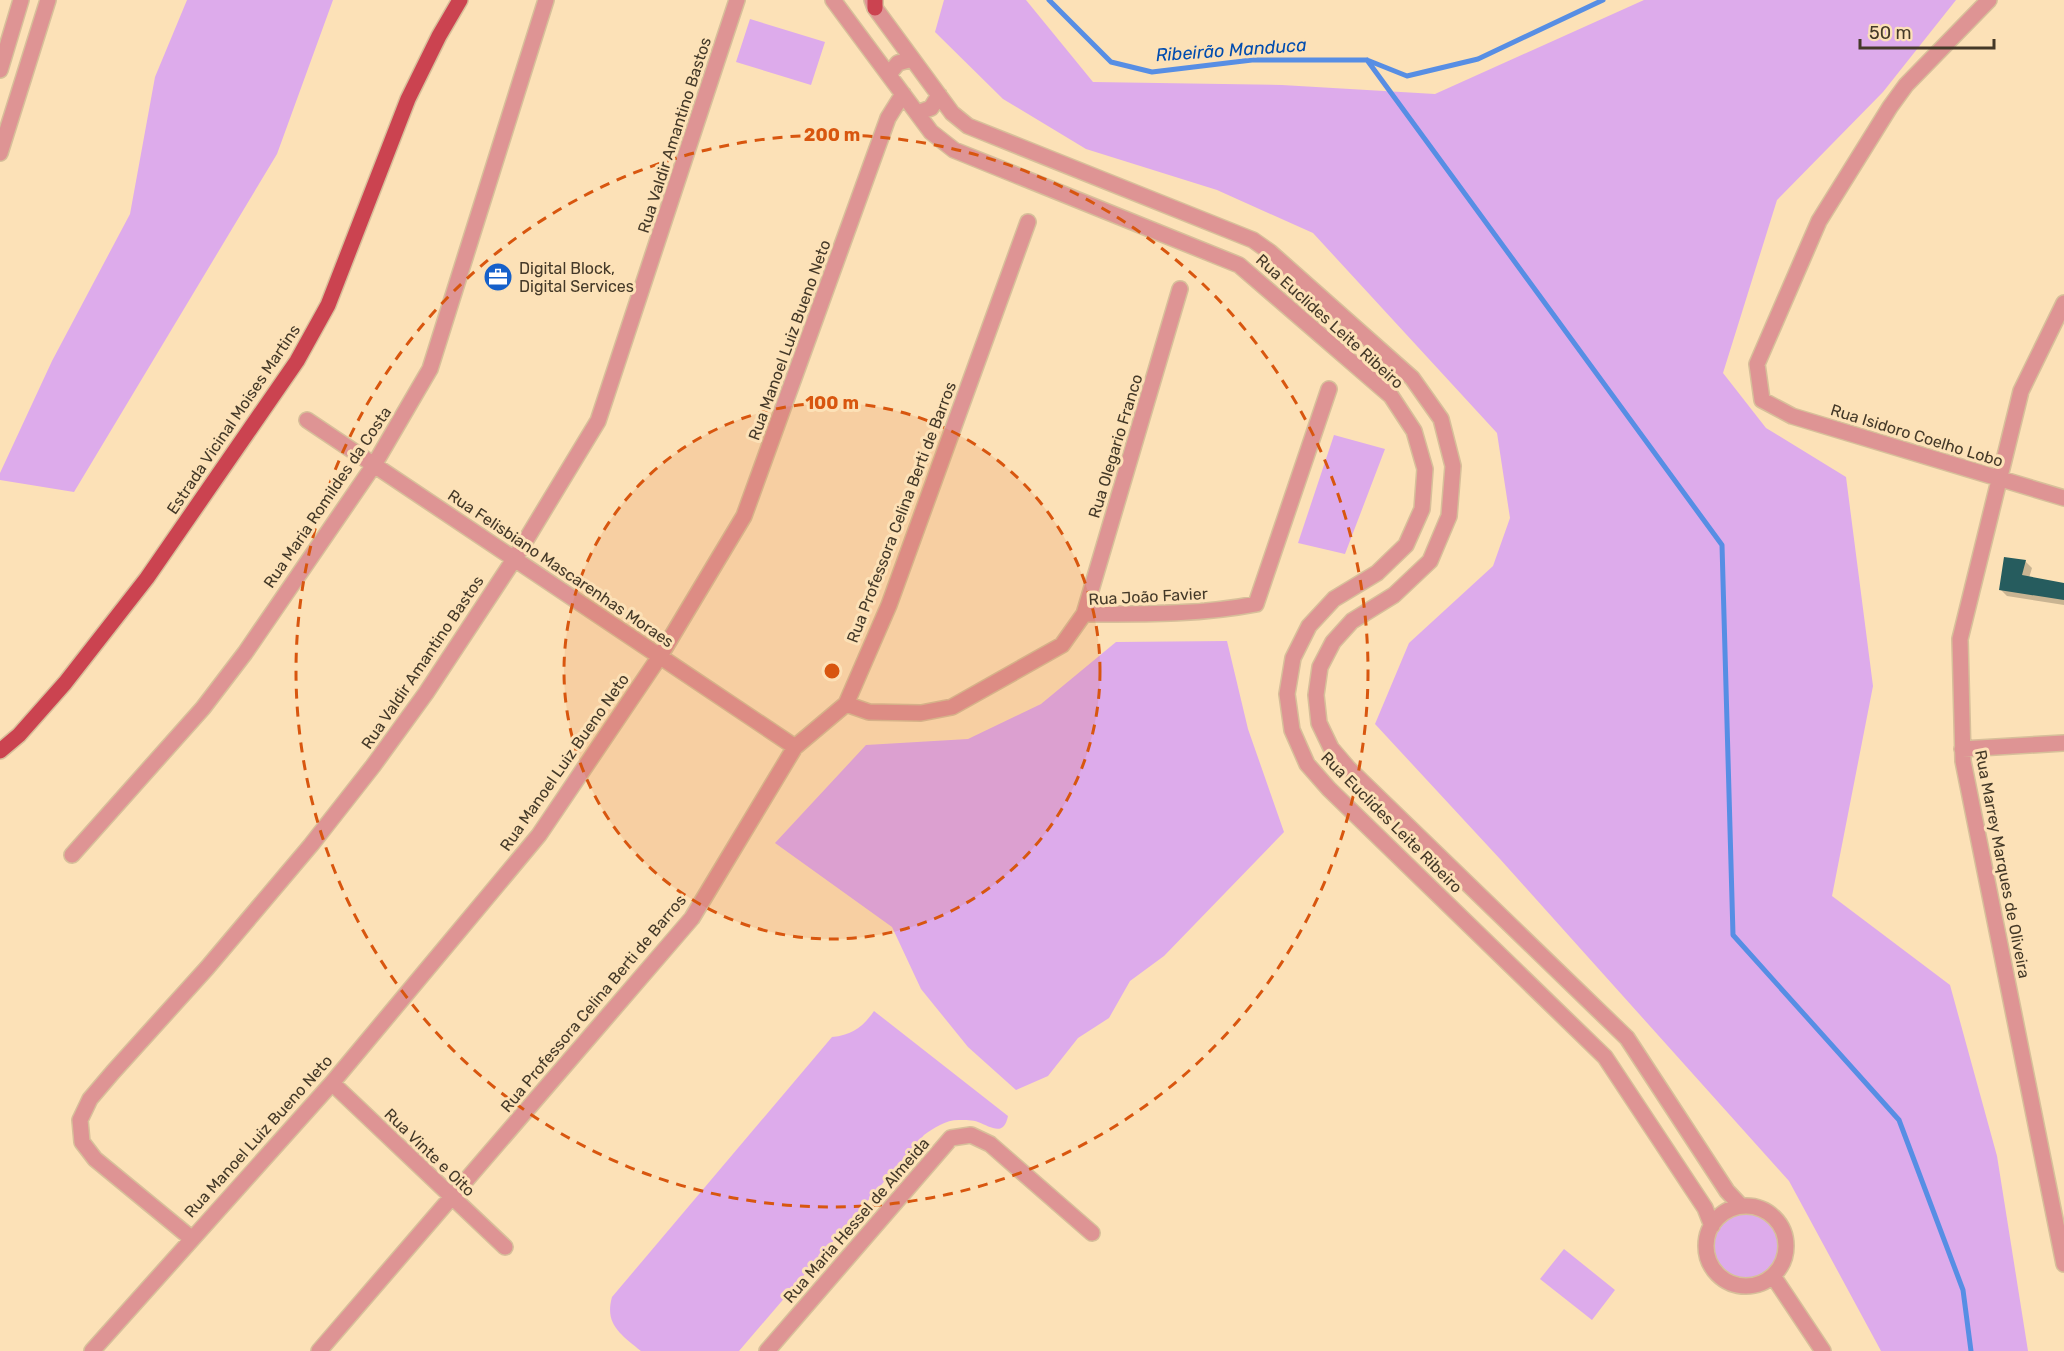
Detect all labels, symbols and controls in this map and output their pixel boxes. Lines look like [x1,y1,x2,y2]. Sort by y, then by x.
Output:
scale bar [1860,12,1994,50]
text: 50 m [1869,22,1912,44]
water label: Ribeirão Manduca [1155,34,1308,66]
street label: Rua Valdir Amantino Bastos [634,35,715,236]
text: 200 m [804,124,860,146]
street label: Rua Manoel Luiz Bueno Neto [744,237,835,443]
street label: Rua Euclides Leite Ribeiro [1252,250,1407,393]
place label: Digital Block, Digital Services [519,259,634,296]
office icon: Digital Block, Digital Services [482,261,514,293]
street label: Estrada Vicinal Moises Martins [163,321,304,518]
street label: Rua Olegario Franco [1085,372,1146,520]
street label: Rua Professora Celina Berti de Barros [843,379,960,645]
text: 100 m [805,392,859,414]
street label: Rua Isidoro Coelho Lobo [1828,400,2005,471]
street label: Rua Maria Romildes da Costa [260,403,395,592]
street label: Rua Felisbiano Mascarenhas Moraes [444,486,677,651]
street label: Rua Valdir Amantino Bastos [357,572,488,753]
street label: Rua João Favier [1088,584,1208,609]
centre of rings [822,661,842,681]
street label: Rua Manoel Luiz Bueno Neto [496,670,633,855]
street label: Rua Euclides Leite Ribeiro [1317,748,1466,897]
street label: Rua Marrey Marques de Oliveira [1971,748,2034,980]
street label: Rua Professora Celina Berti de Barros [497,891,690,1116]
street label: Rua Manoel Luiz Bueno Neto [180,1051,336,1221]
street label: Rua Vinte e Oito [380,1104,479,1200]
street label: Rua Maria Hessel de Almeida [779,1134,933,1307]

